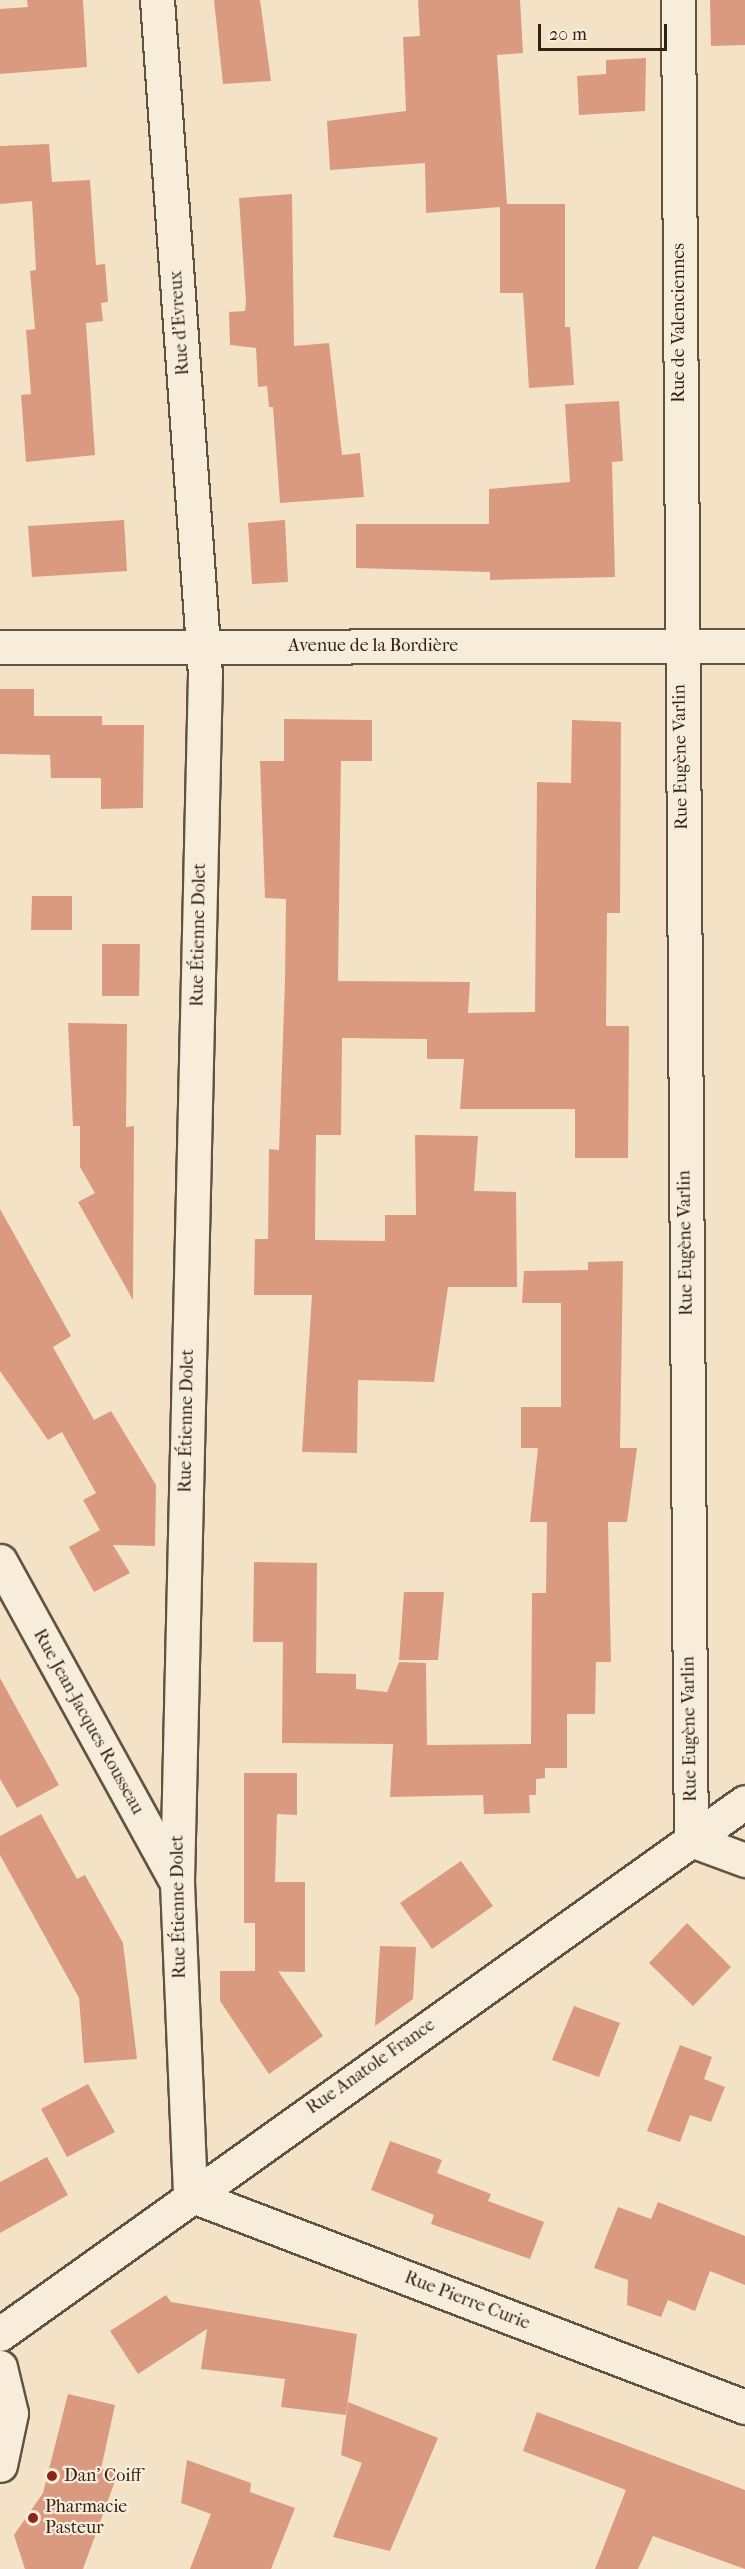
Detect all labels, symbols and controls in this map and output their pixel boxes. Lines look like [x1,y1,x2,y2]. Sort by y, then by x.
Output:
scale bar [541,12,670,50]
text: 20 m [549,24,587,45]
street label: Rue de Valenciennes [668,243,690,403]
street label: Rue d'Evreux [166,270,194,376]
street label: Avenue de la Bordière [288,635,458,657]
street label: Rue Eugène Varlin [669,684,693,830]
street label: Rue Étienne Dolet [187,863,211,1007]
street label: Rue Eugène Varlin [674,1170,698,1316]
street label: Rue Étienne Dolet [175,1349,199,1493]
street label: Rue Jean-Jacques Rousseau [28,1626,148,1818]
street label: Rue Eugène Varlin [678,1656,702,1802]
street label: Rue Étienne Dolet [167,1835,191,1979]
street label: Rue Anatole France [303,2015,439,2119]
street label: Rue Pierre Curie [401,2267,533,2335]
place label: Dan' Coiff [64,2465,141,2487]
marker: Dan' Coiff [45,2469,59,2483]
place label: Pharmacie Pasteur [45,2497,127,2540]
marker: Pharmacie Pasteur [26,2511,40,2525]

